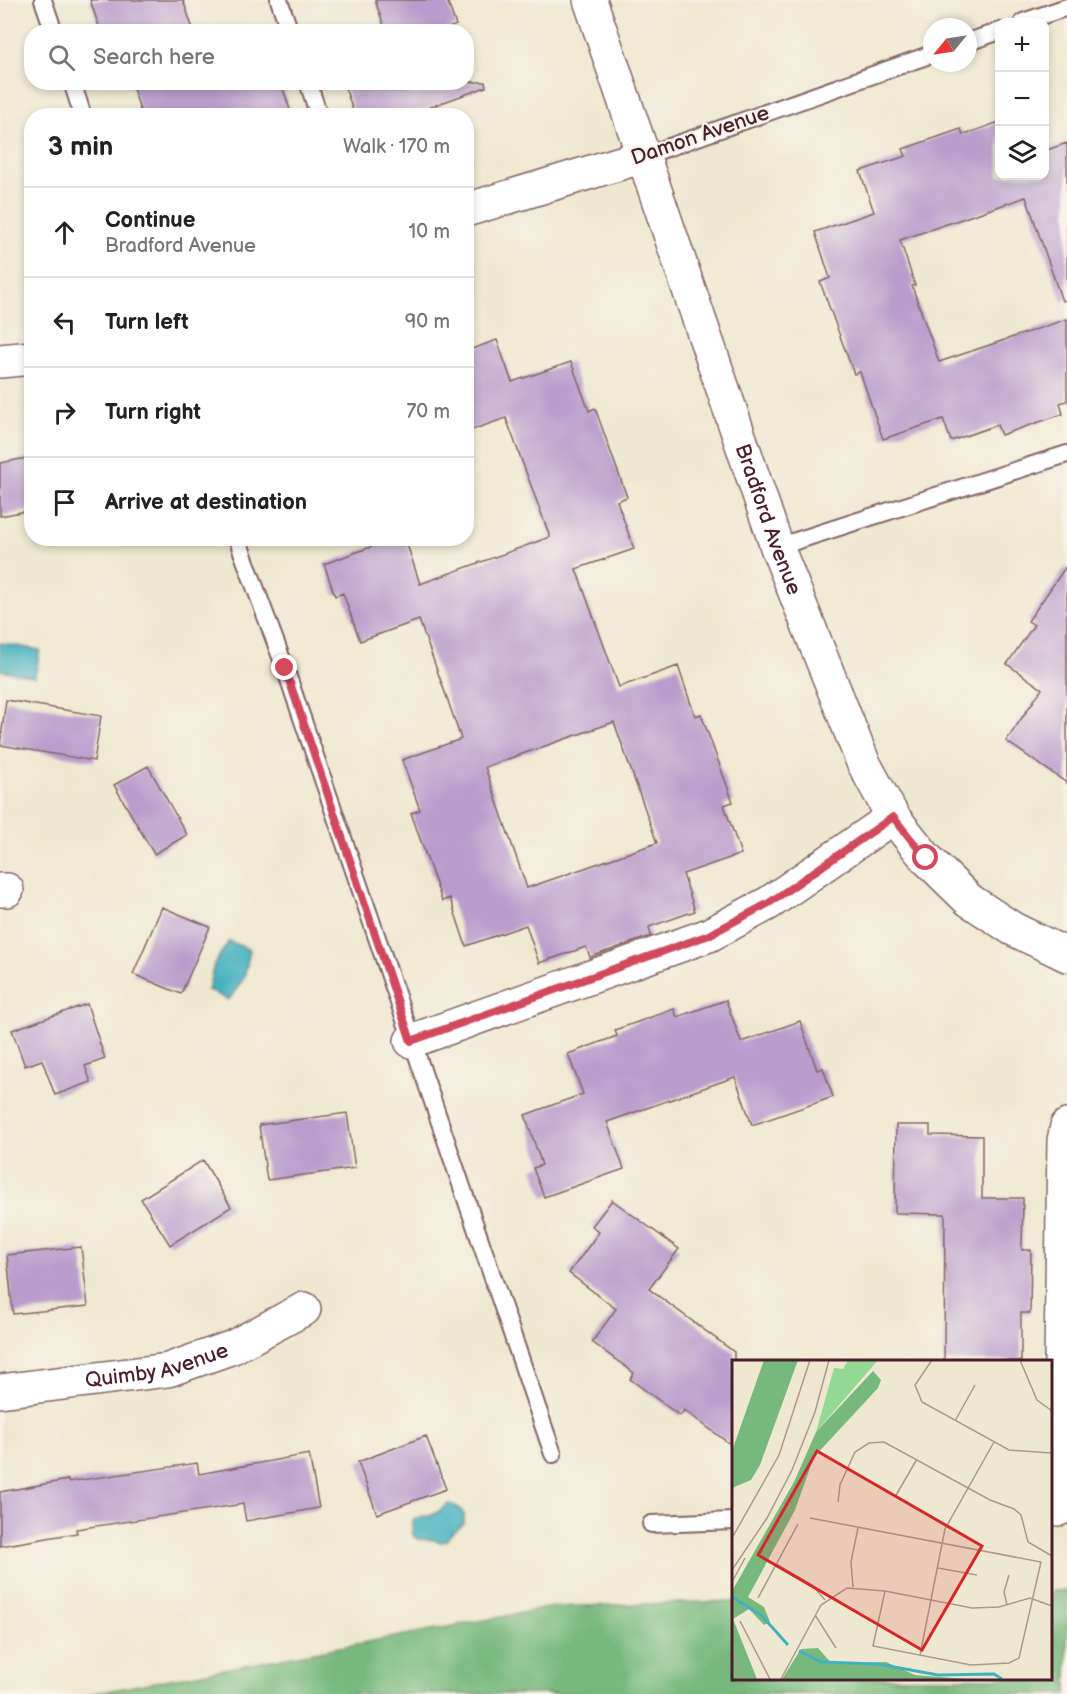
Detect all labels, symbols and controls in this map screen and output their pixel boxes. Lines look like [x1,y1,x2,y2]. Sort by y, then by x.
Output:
north arrow [923,18,977,72]
map controls [995,18,1049,180]
button: + [995,18,1049,72]
search box [24,24,474,90]
icon: search [45,41,78,74]
text: Search here [93,44,215,71]
button: − [995,72,1049,126]
street label: Damon Avenue [628,100,772,171]
button: layers [995,126,1049,180]
text: 3 min [48,132,113,163]
text: Walk · 170 m [343,135,450,159]
text: Continue [105,207,195,234]
icon: ahead [48,216,81,249]
text: 10 m [409,220,450,244]
text: Bradford Avenue [105,234,256,258]
icon: left [48,306,81,339]
text: Turn left [105,309,189,336]
text: 90 m [405,310,450,334]
icon: right [48,396,81,429]
text: Turn right [105,399,201,426]
text: 70 m [406,400,450,424]
street label: Bradford Avenue [730,441,807,598]
icon: arrive [48,486,81,519]
text: Arrive at destination [105,489,307,516]
route end [271,654,297,680]
route start [912,844,938,870]
street label: Quimby Avenue [84,1338,232,1393]
inset map [732,1360,1052,1679]

